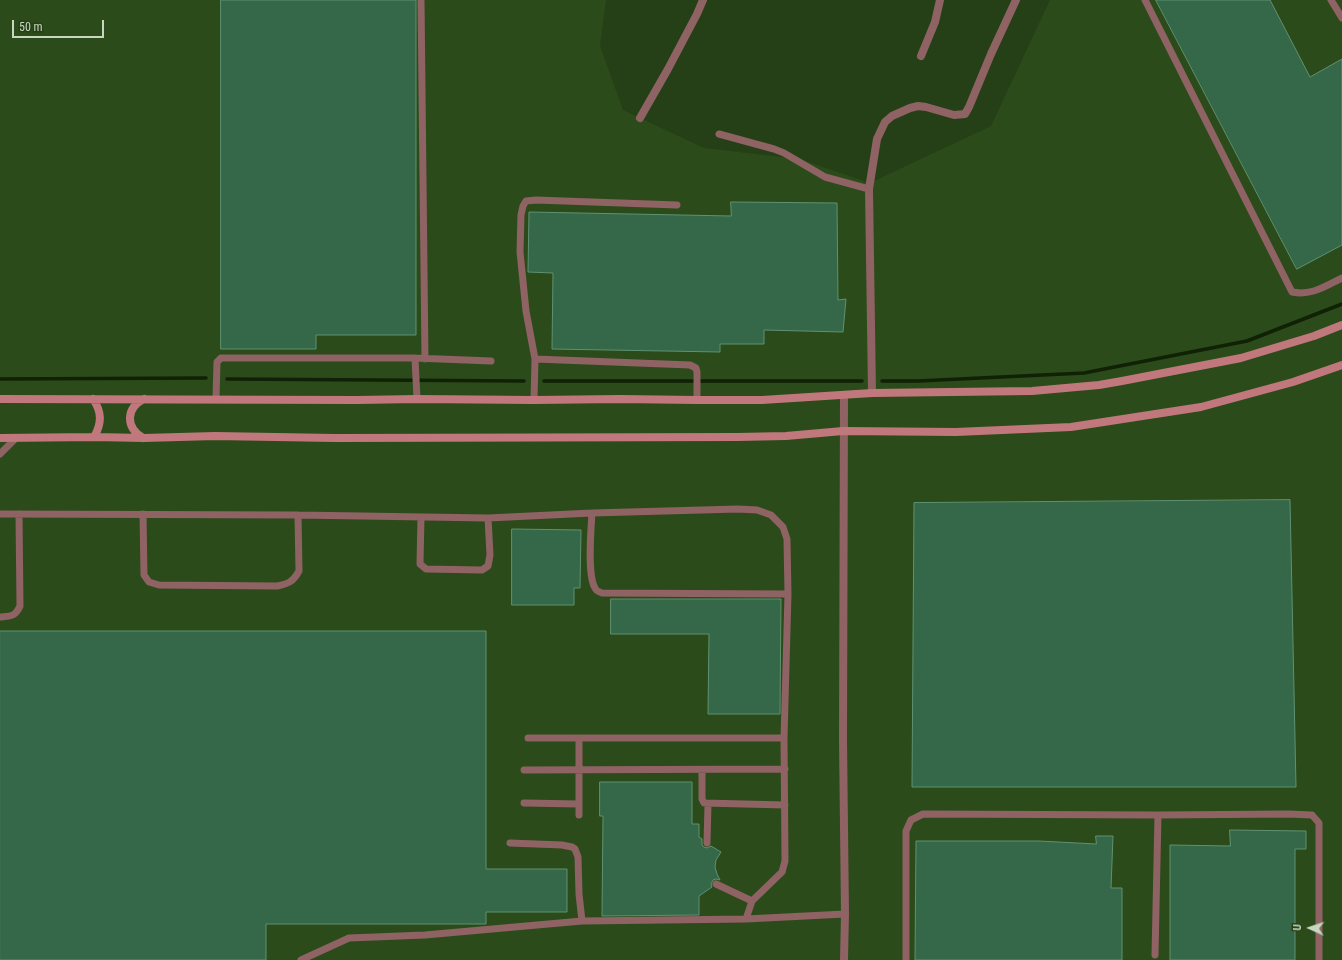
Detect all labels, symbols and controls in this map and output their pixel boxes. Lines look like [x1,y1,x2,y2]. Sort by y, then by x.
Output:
scale bar [14,12,106,38]
text: 50 m [19,20,43,34]
north arrow [1290,908,1330,948]
text: U [1291,924,1304,931]

